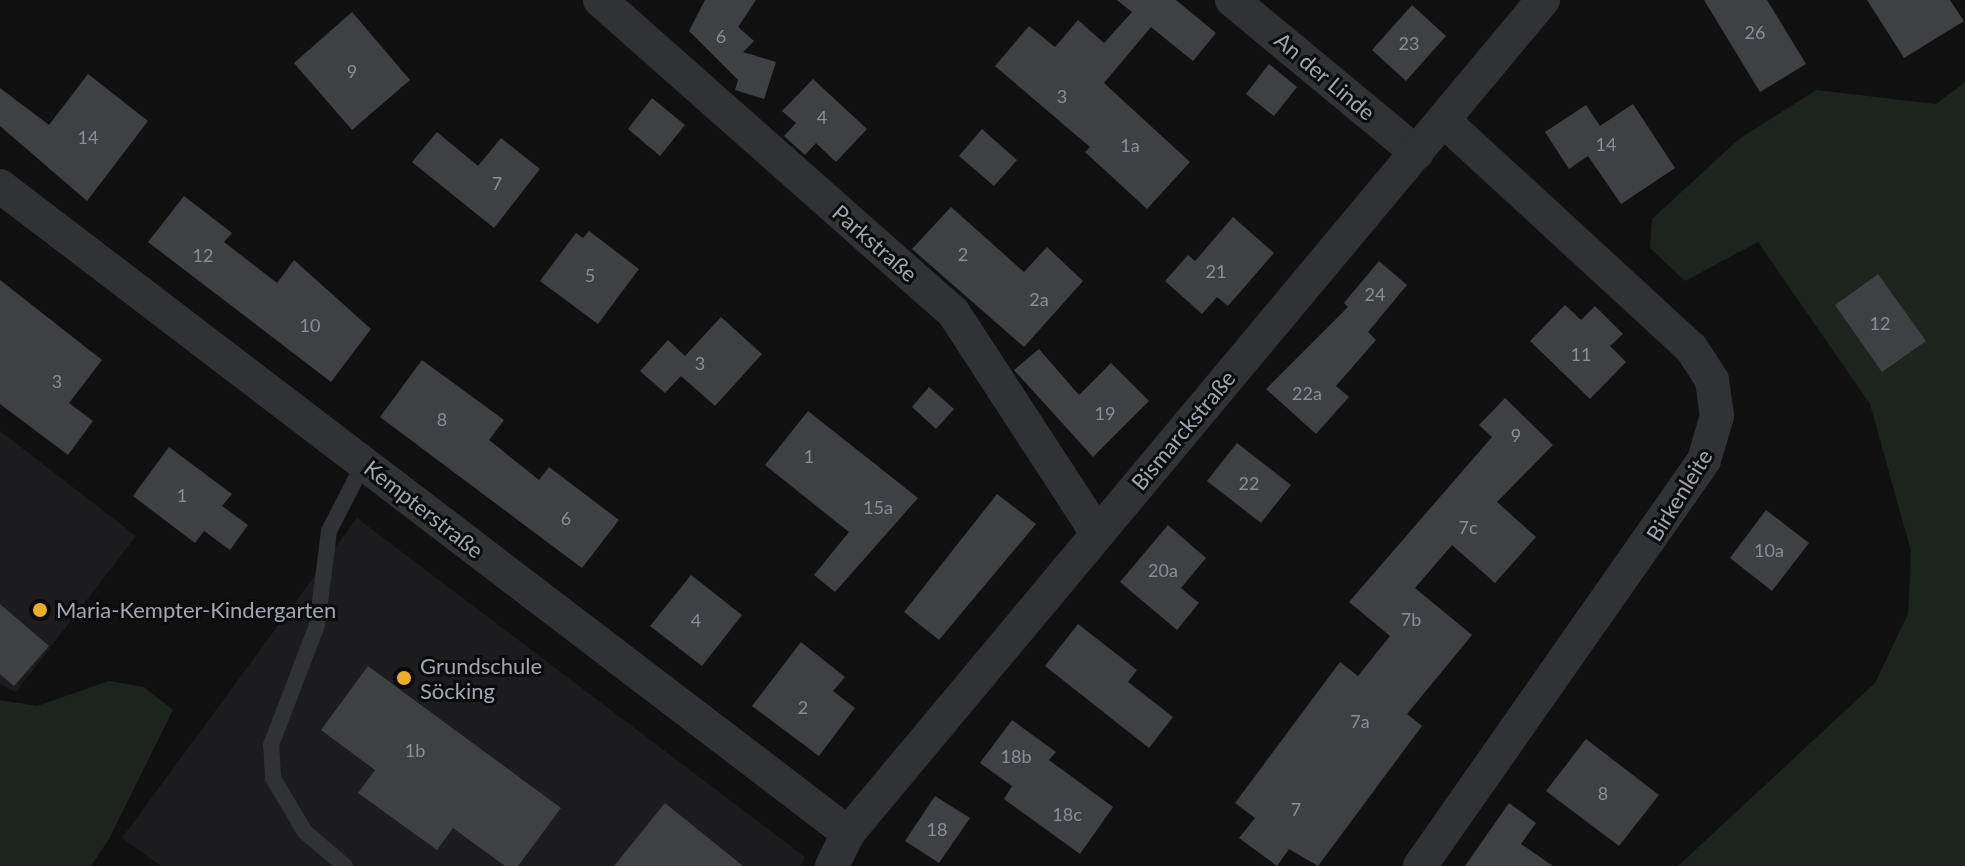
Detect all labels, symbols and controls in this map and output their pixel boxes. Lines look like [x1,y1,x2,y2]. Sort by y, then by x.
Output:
house number: 26 [1745,21,1765,43]
house number: 6 [716,25,726,47]
street label: An der Linde [1269,26,1381,126]
house number: 23 [1399,32,1419,54]
house number: 9 [347,60,357,82]
house number: 3 [1057,85,1067,107]
house number: 4 [817,106,827,128]
house number: 14 [78,126,98,148]
house number: 14 [1596,133,1616,155]
house number: 1a [1120,134,1140,156]
house number: 7 [492,172,502,194]
street label: Parkstraße [827,199,923,287]
house number: 2 [958,243,968,265]
house number: 12 [193,244,213,266]
house number: 21 [1206,260,1226,282]
house number: 5 [585,264,595,286]
house number: 24 [1365,283,1385,305]
house number: 2a [1029,288,1049,310]
house number: 12 [1870,312,1890,334]
house number: 10 [300,314,320,336]
house number: 11 [1571,343,1591,365]
house number: 3 [695,352,705,374]
street label: Bismarckstraße [1125,365,1241,495]
house number: 3 [52,370,62,392]
house number: 22a [1292,382,1322,404]
house number: 19 [1095,402,1115,424]
house number: 8 [437,408,447,430]
house number: 9 [1511,424,1521,446]
street label: Birkenleite [1640,444,1718,546]
house number: 1 [804,445,814,467]
street label: Kempterstraße [359,454,489,564]
house number: 22 [1239,472,1259,494]
house number: 1 [177,484,187,506]
house number: 15a [863,496,893,518]
house number: 6 [561,507,571,529]
house number: 7c [1458,516,1478,538]
house number: 10a [1754,539,1784,561]
house number: 20a [1148,559,1178,581]
place label: Maria-Kempter-Kindergarten [56,597,336,623]
marker: Maria-Kempter-Kindergarten [31,601,49,619]
house number: 7b [1401,608,1421,630]
house number: 4 [691,609,701,631]
place label: Grundschule Söcking [420,652,542,704]
marker: Grundschule Söcking [395,669,413,687]
house number: 2 [798,696,808,718]
house number: 7a [1350,710,1370,732]
house number: 1b [405,739,425,761]
house number: 18b [1001,745,1031,767]
house number: 8 [1598,782,1608,804]
house number: 7 [1291,798,1301,820]
house number: 18c [1052,803,1082,825]
house number: 18 [927,818,947,840]

